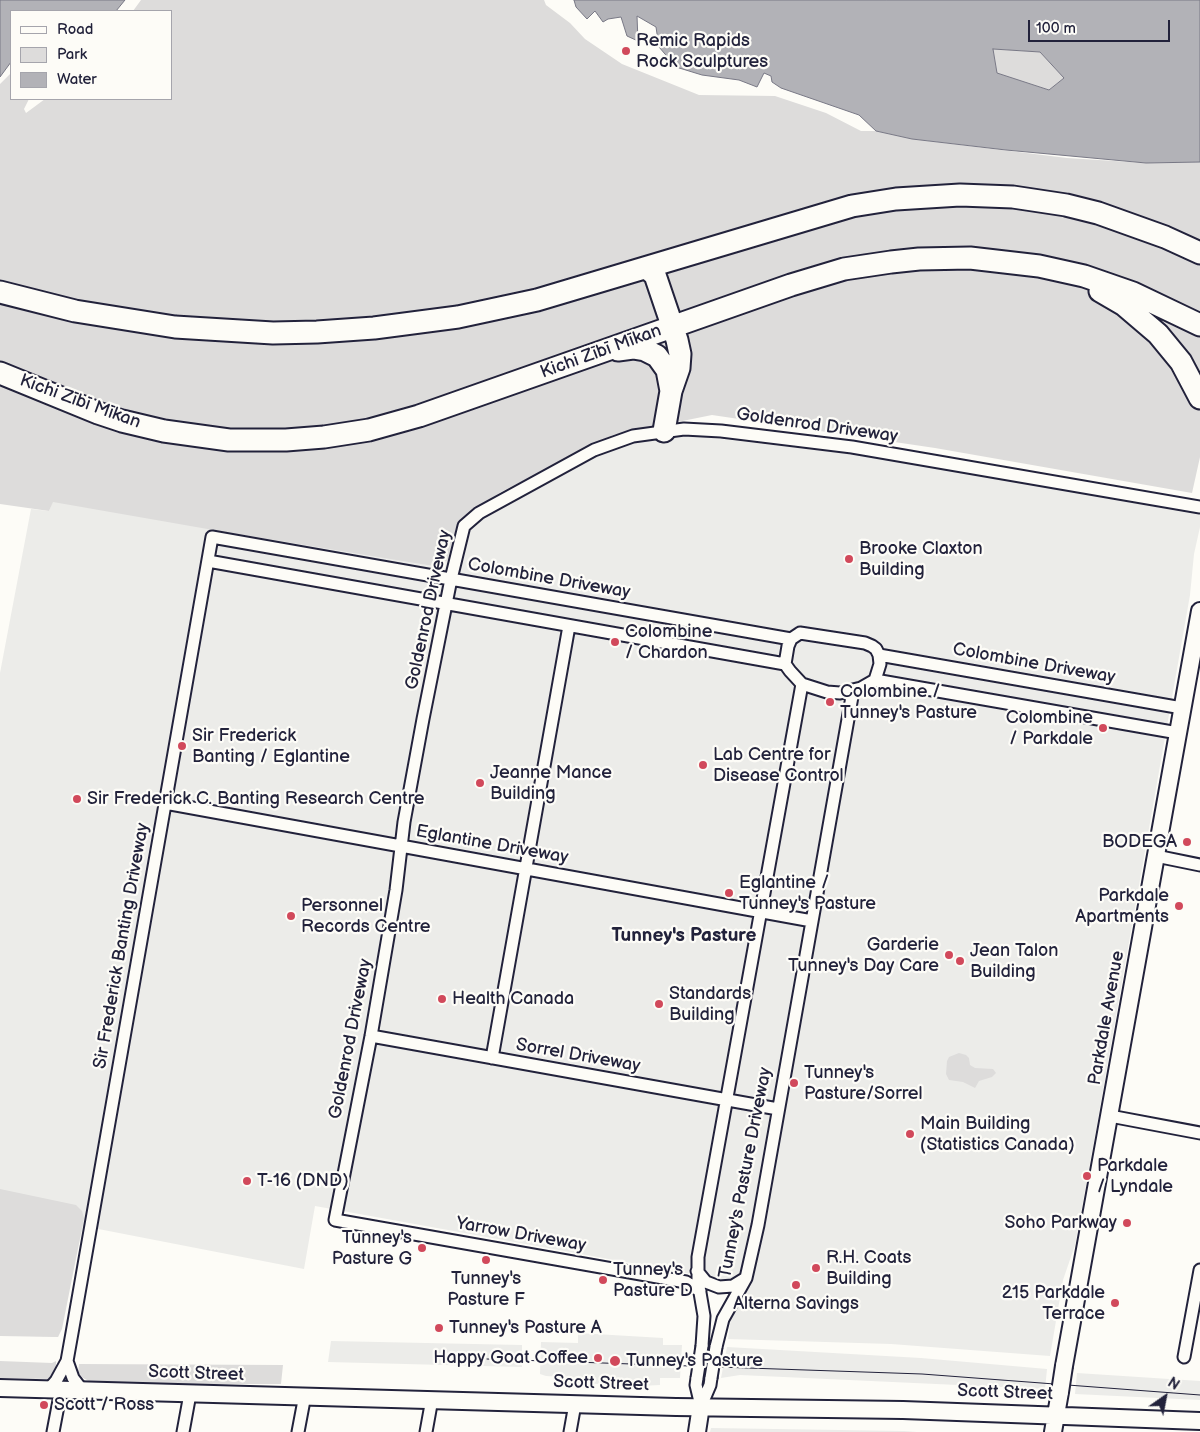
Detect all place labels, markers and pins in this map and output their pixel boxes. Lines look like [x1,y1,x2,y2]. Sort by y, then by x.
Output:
place label: Remic Rapids Rock Sculptures [636,30,768,72]
marker: Remic Rapids Rock Sculptures [620,45,632,57]
place label: Brooke Claxton Building [859,538,983,580]
marker: Brooke Claxton Building [843,553,855,565]
place label: Colombine / Chardon [625,621,712,664]
marker: Colombine / Chardon [609,636,621,648]
place label: Colombine / Tunney's Pasture [840,681,977,724]
marker: Colombine / Tunney's Pasture [824,696,836,708]
place label: Colombine / Parkdale [1006,707,1093,750]
marker: Colombine / Parkdale [1097,722,1109,734]
place label: Sir Frederick Banting / Eglantine [192,725,350,768]
marker: Sir Frederick Banting / Eglantine [176,740,188,752]
place label: Lab Centre for Disease Control [713,744,844,786]
marker: Lab Centre for Disease Control [697,759,709,771]
place label: Jeanne Mance Building [490,762,612,804]
marker: Jeanne Mance Building [474,777,486,789]
place label: Sir Frederick C. Banting Research Centre [87,788,424,810]
marker: Sir Frederick C. Banting Research Centre [71,793,83,805]
place label: BODEGA [1102,831,1177,853]
marker: BODEGA [1181,836,1193,848]
place label: Eglantine / Tunney's Pasture [739,872,876,914]
place label: Parkdale Apartments [1075,885,1169,928]
marker: Eglantine / Tunney's Pasture [723,887,735,899]
place label: Personnel Records Centre [301,895,430,938]
marker: Parkdale Apartments [1173,900,1185,912]
marker: Personnel Records Centre [285,910,297,922]
place label: Garderie Tunney's Day Care [788,934,939,976]
place label: Jean Talon Building [970,940,1058,982]
marker: Garderie Tunney's Day Care [943,949,955,961]
marker: Jean Talon Building [954,955,966,967]
place label: Standards Building [669,983,751,1026]
place label: Health Canada [452,988,574,1010]
marker: Health Canada [436,993,448,1005]
marker: Standards Building [653,998,665,1010]
place label: Tunney's Pasture/Sorrel [804,1062,923,1104]
marker: Tunney's Pasture/Sorrel [788,1077,800,1089]
place label: Main Building (Statistics Canada) [920,1113,1075,1156]
marker: Main Building (Statistics Canada) [904,1128,916,1140]
place label: Parkdale / Lyndale [1097,1155,1173,1198]
place label: T-16 (DND) [257,1170,349,1192]
marker: Parkdale / Lyndale [1081,1170,1093,1182]
marker: T-16 (DND) [241,1175,253,1187]
place label: Soho Parkway [1004,1212,1117,1234]
marker: Soho Parkway [1121,1217,1133,1229]
place label: Tunney's Pasture G [332,1227,412,1270]
marker: Tunney's Pasture G [416,1242,428,1254]
place label: R.H. Coats Building [826,1247,911,1290]
marker: Tunney's Pasture F [480,1254,492,1266]
place label: Tunney's Pasture D [613,1259,693,1302]
marker: R.H. Coats Building [810,1262,822,1274]
place label: Tunney's Pasture F [447,1268,525,1310]
marker: Tunney's Pasture D [597,1274,609,1286]
marker: Alterna Savings [790,1279,802,1291]
place label: 215 Parkdale Terrace [1002,1282,1105,1325]
place label: Alterna Savings [733,1293,859,1315]
marker: 215 Parkdale Terrace [1109,1297,1121,1309]
place label: Tunney's Pasture A [449,1317,602,1339]
marker: Tunney's Pasture A [433,1322,445,1334]
place label: Happy Goat Coffee [433,1347,588,1369]
place label: Tunney's Pasture [626,1350,763,1372]
marker: Happy Goat Coffee [592,1352,604,1364]
marker: Tunney's Pasture [608,1354,622,1368]
place label: Scott / Ross [54,1394,154,1416]
marker: Scott / Ross [38,1399,50,1411]

